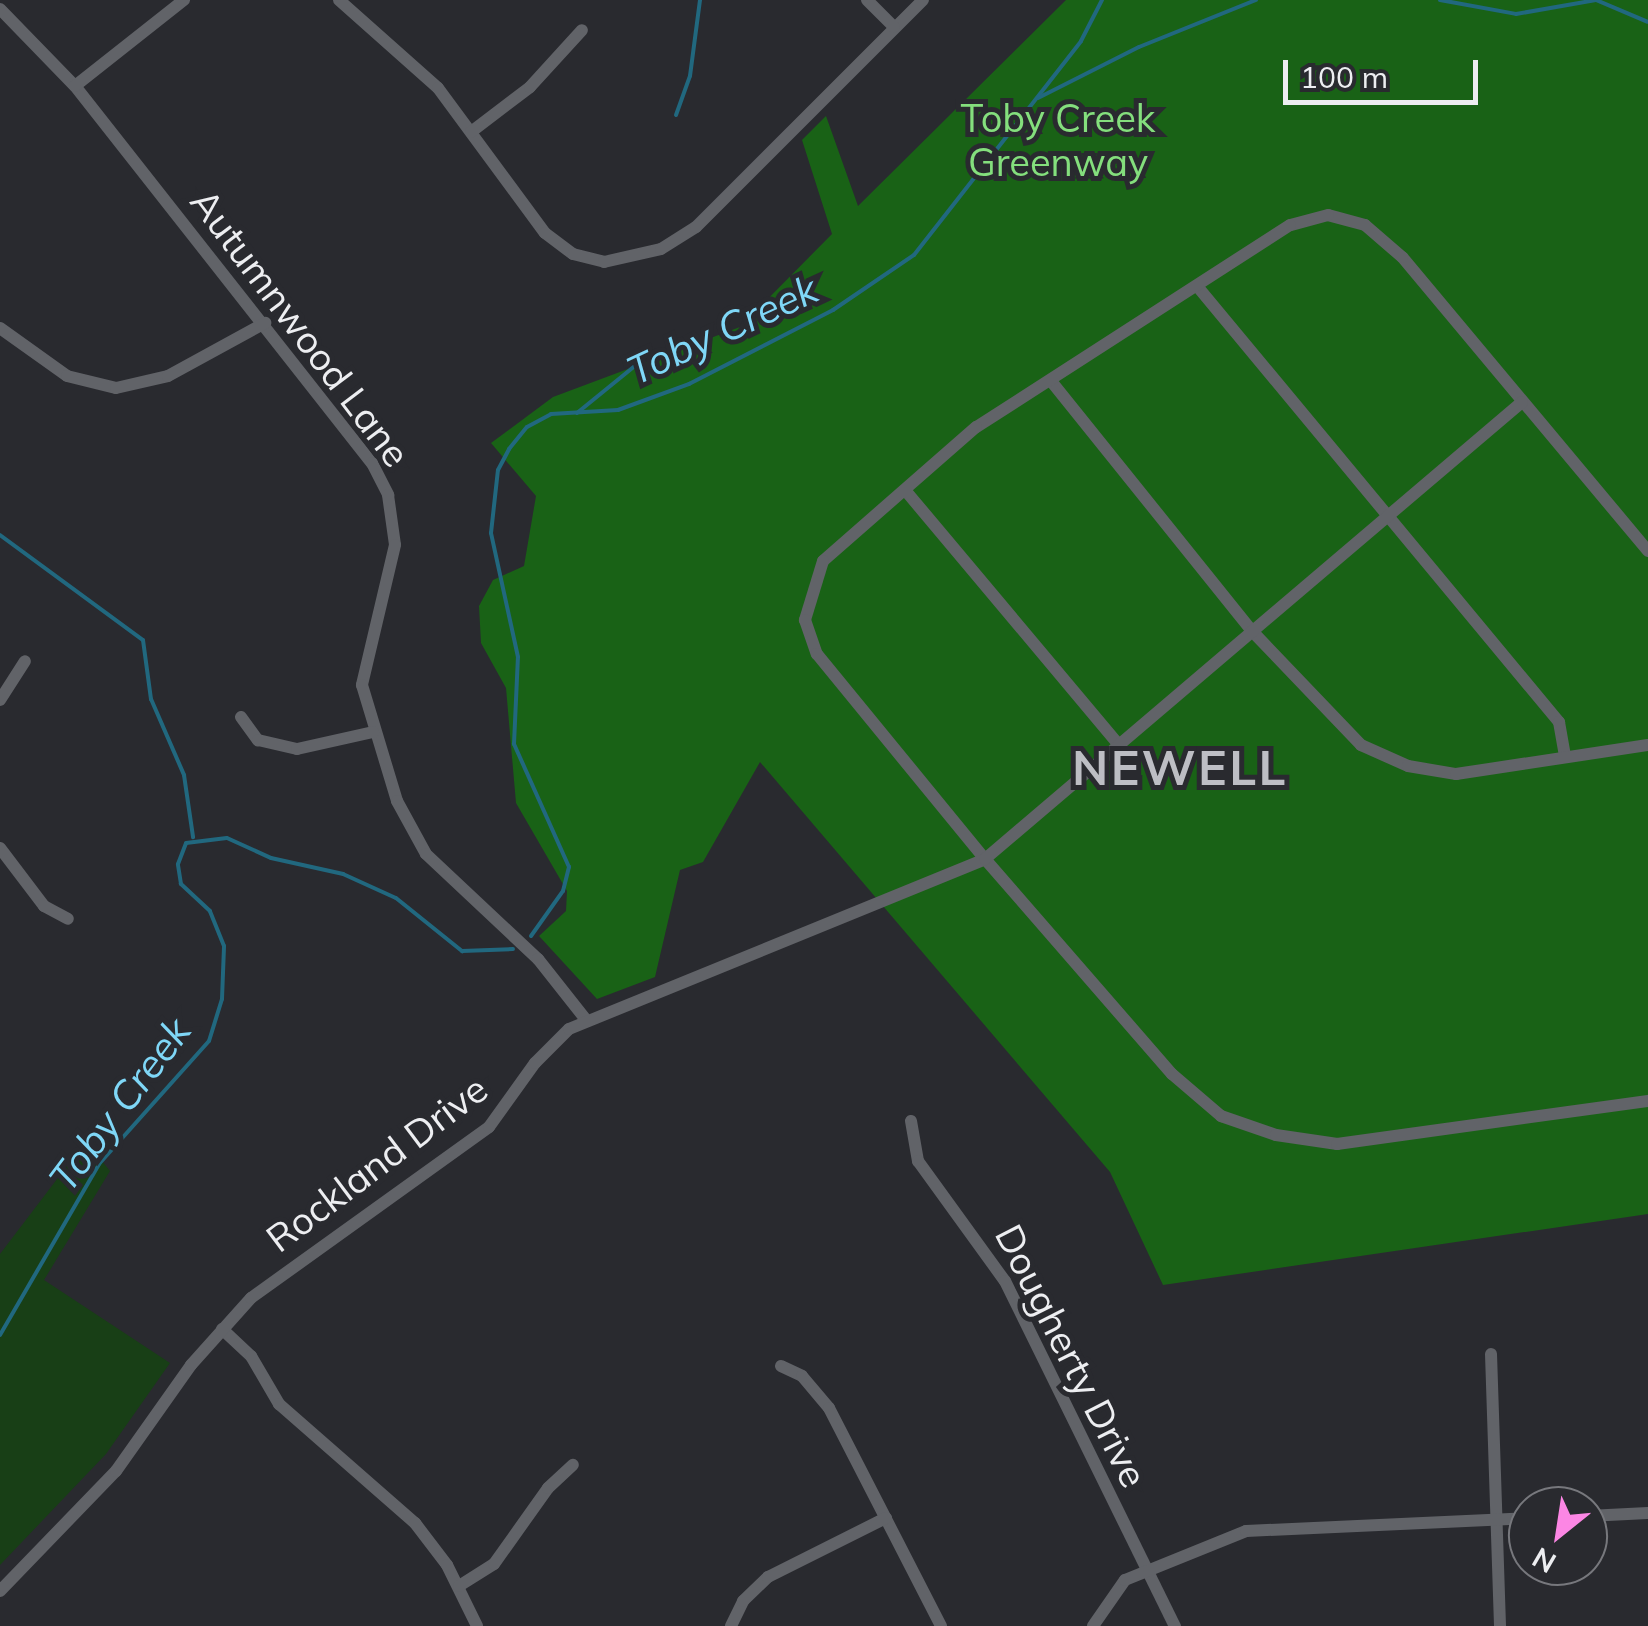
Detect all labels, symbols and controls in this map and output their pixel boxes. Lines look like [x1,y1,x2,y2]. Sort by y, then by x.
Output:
scale bar [1288,40,1483,102]
text: 100 m [1300,58,1388,96]
park label: Toby Creek Greenway [961,96,1155,185]
street label: Autumnwood Lane [181,180,419,476]
water label: Toby Creek [619,264,825,394]
district label: NEWELL [1072,739,1288,797]
water label: Toby Creek [38,1008,200,1200]
street label: Rockland Drive [258,1066,496,1262]
street label: Dougherty Drive [985,1217,1157,1495]
north arrow [1508,1486,1608,1586]
text: N [1526,1540,1562,1581]

